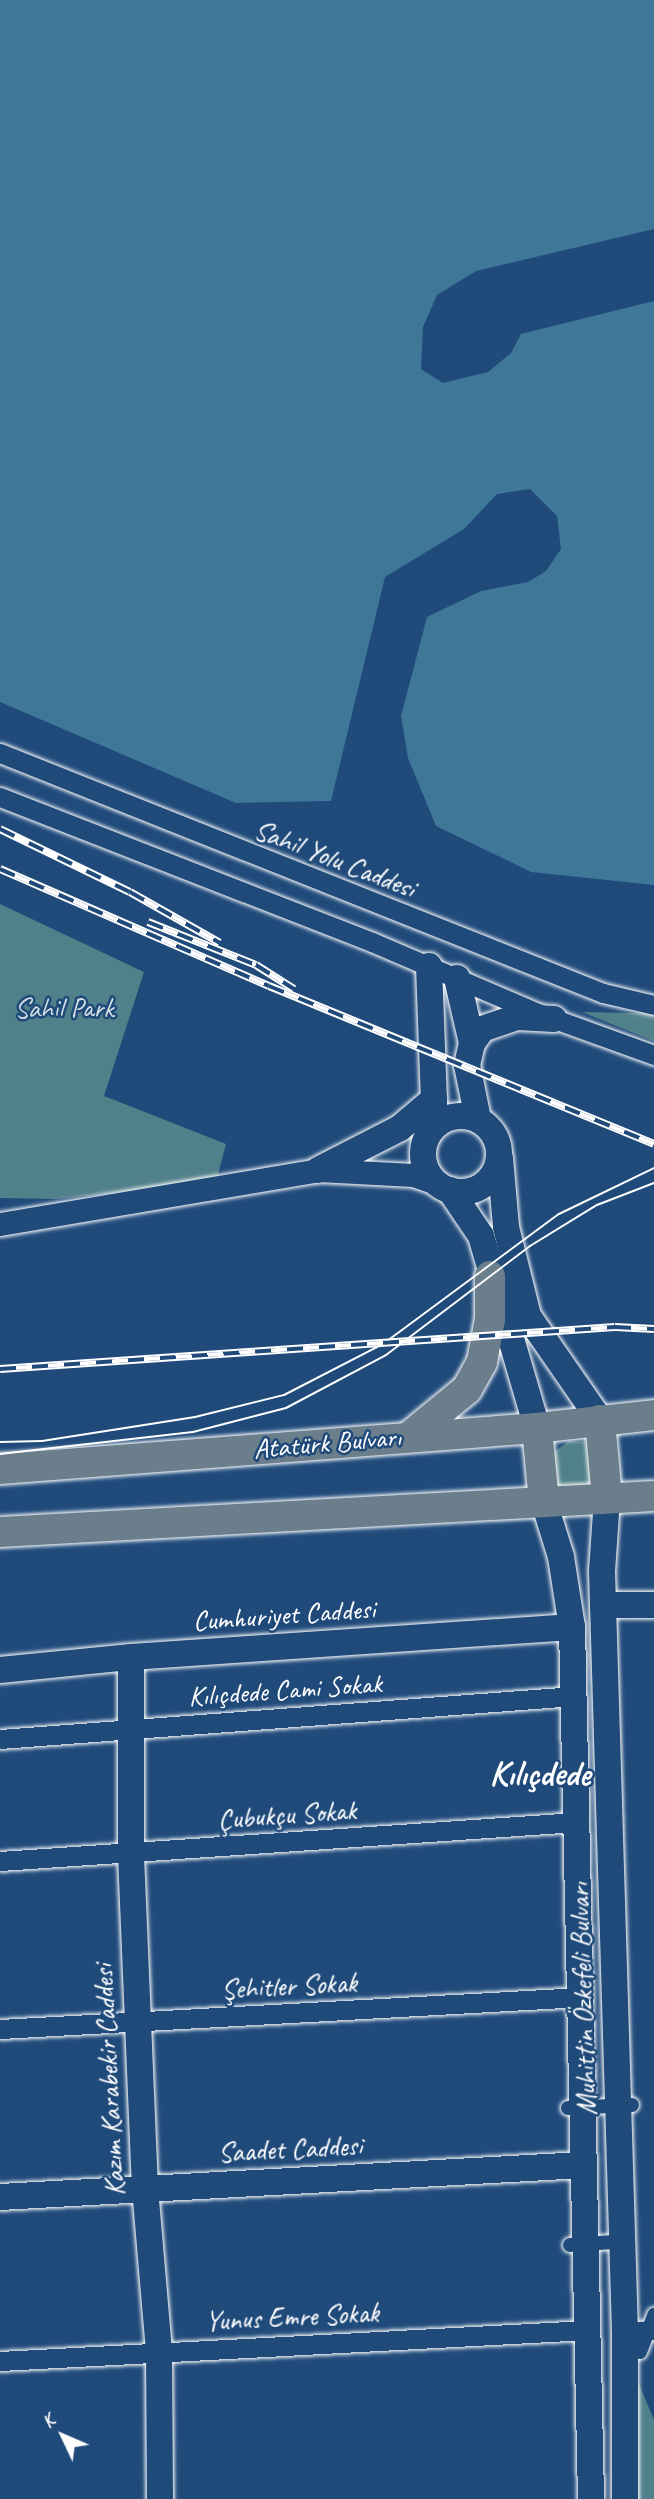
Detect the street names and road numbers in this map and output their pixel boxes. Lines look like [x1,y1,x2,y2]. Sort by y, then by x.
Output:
street label: Sahil Yolu Caddesi [249,813,421,905]
street label: Atatürk Bulvarı [252,1420,402,1466]
street label: Cumhuriyet Caddesi [191,1592,377,1638]
street label: Kılıçdede Cami Sokak [187,1666,383,1714]
street label: Çubukçu Sokak [217,1793,357,1837]
street label: Muhittin Özkefeli Bulvarı [562,1882,604,2116]
street label: Kazım Karabekir Caddesi [86,1963,132,2197]
street label: Şehitler Sokak [220,1966,358,2006]
street label: Saadet Caddesi [217,2128,363,2170]
street label: Yunus Emre Sokak [205,2296,379,2338]

